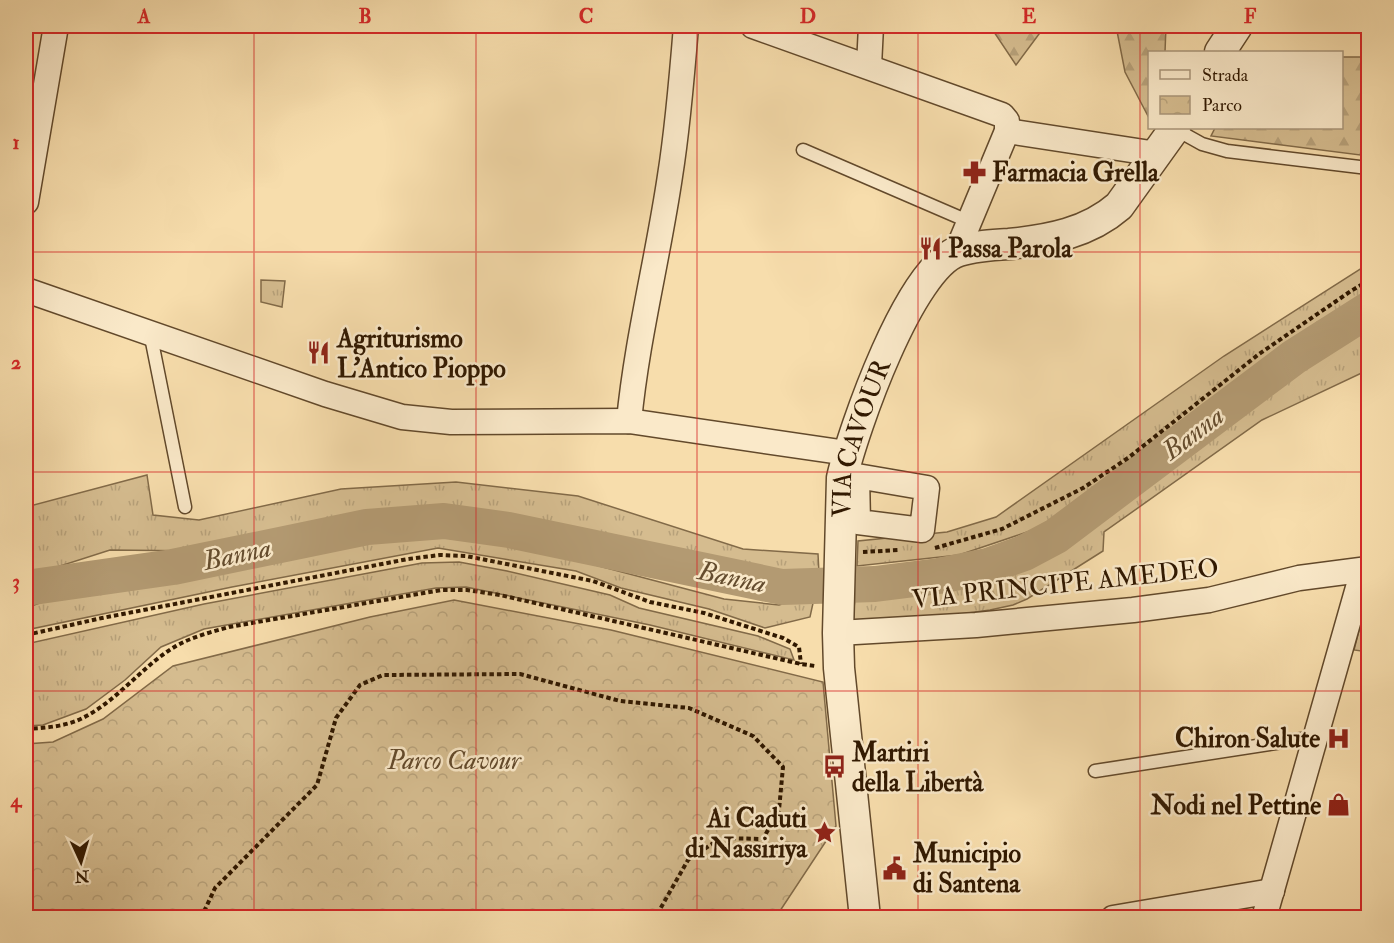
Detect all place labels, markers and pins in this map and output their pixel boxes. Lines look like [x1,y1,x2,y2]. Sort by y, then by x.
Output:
place label: Farmacia Grella [992,157,1160,189]
pharmacy icon: Farmacia Grella [961,159,987,185]
place label: Passa Parola [948,233,1073,265]
restaurant icon: Passa Parola [917,235,943,261]
place label: Agriturismo L'Antico Pioppo [336,323,506,386]
restaurant icon: Agriturismo L'Antico Pioppo [306,340,332,366]
place label: Chiron Salute [1175,723,1320,755]
hospital icon: Chiron Salute [1325,725,1351,751]
place label: Martiri della Libertà [851,737,985,799]
bus stop icon: Martiri della Libertà [821,754,847,780]
place label: Nodi nel Pettine [1150,790,1321,822]
shop icon: Nodi nel Pettine [1326,792,1352,818]
place label: Ai Caduti di Nassiriya [685,803,808,866]
place icon: Ai Caduti di Nassiriya [812,820,838,846]
place label: Municipio di Santena [912,838,1022,900]
public building icon: Municipio di Santena [882,855,908,881]

